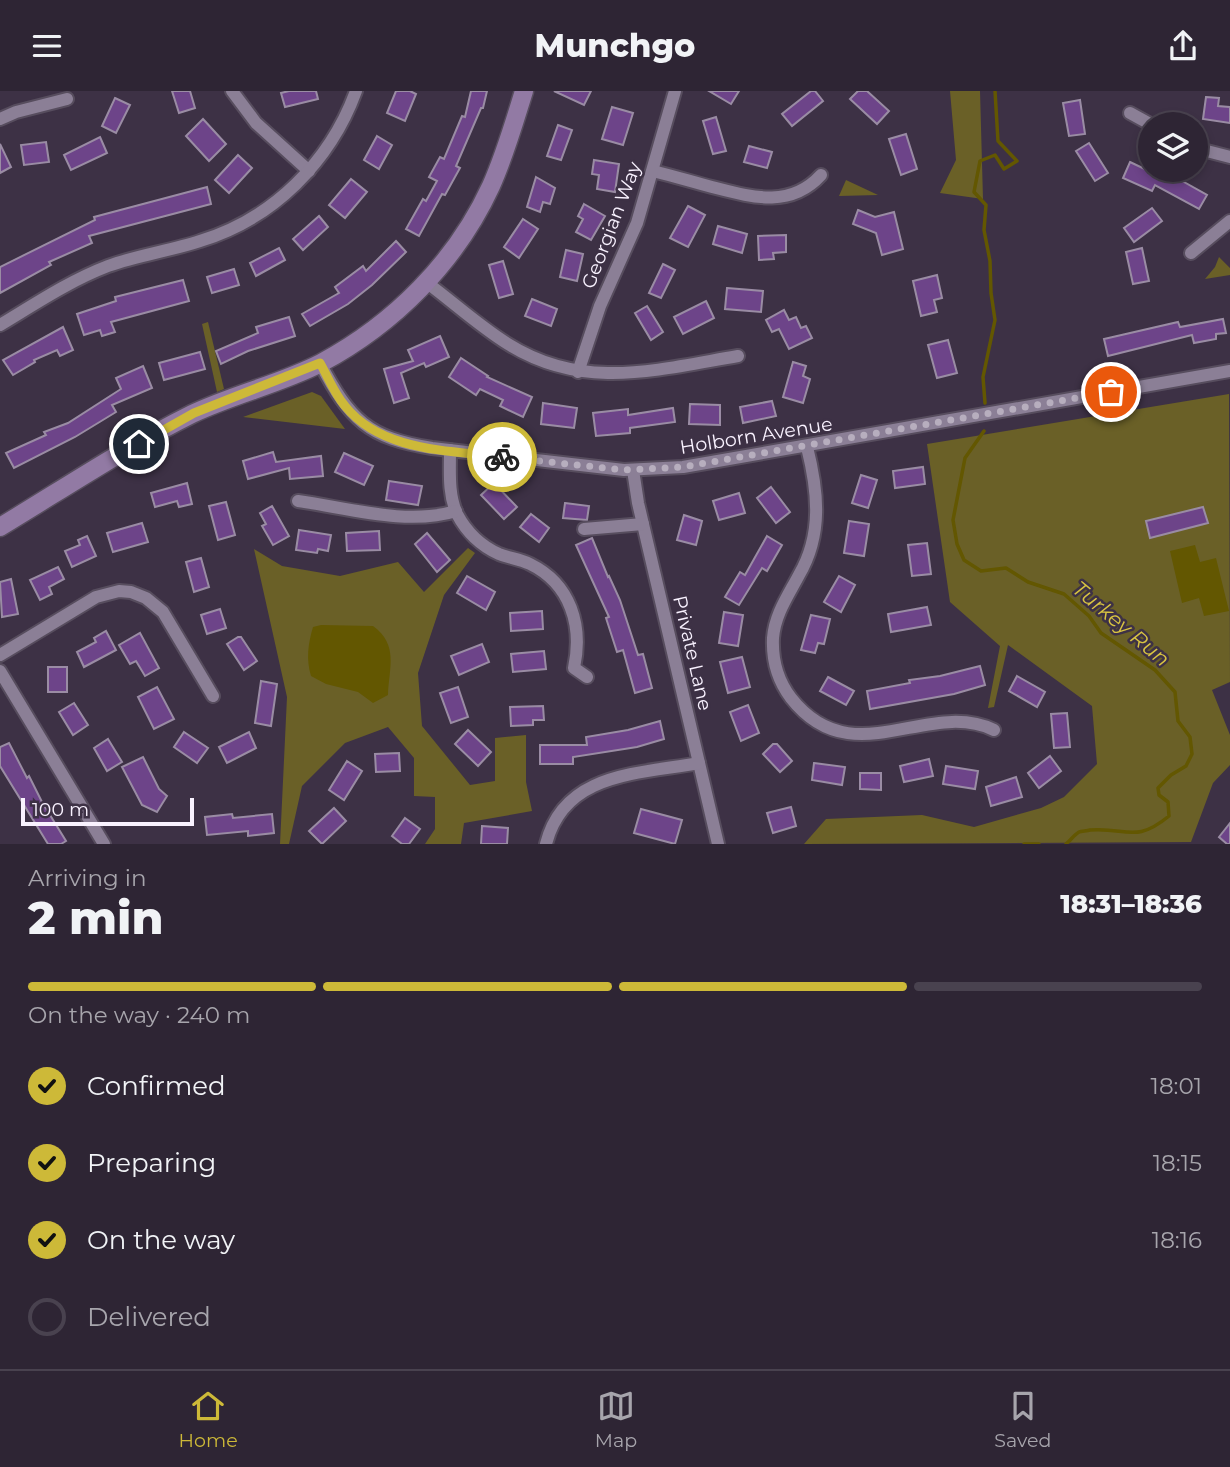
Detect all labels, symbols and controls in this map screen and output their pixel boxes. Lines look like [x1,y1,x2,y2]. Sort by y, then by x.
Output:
text: Munchgo [535,26,695,65]
icon: menu [28,27,66,65]
icon: share [1164,27,1202,65]
map controls [1138,112,1208,182]
button: layers [1138,112,1208,182]
street label: Georgian Way [577,158,646,292]
pin [1081,362,1141,422]
icon: bag [1092,373,1130,411]
street label: Holborn Avenue [678,412,834,459]
pin [109,414,169,474]
courier [467,422,537,492]
icon: home [120,425,158,463]
icon: bike [483,438,521,476]
water label: Turkey Run [1068,576,1175,671]
street label: Private Lane [668,593,717,713]
scale bar [21,795,194,827]
text: 100 m [32,798,89,821]
text: Arriving in [28,864,147,892]
text: 18:31–18:36 [1060,888,1202,920]
text: 2 min [28,889,163,946]
text: On the way · 240 m [28,1001,250,1029]
icon: check [28,1067,66,1105]
text: Confirmed [87,1070,226,1102]
text: 18:01 [1151,1072,1202,1100]
icon: check [28,1144,66,1182]
text: Preparing [87,1147,216,1179]
text: 18:15 [1153,1149,1202,1177]
icon: check [28,1221,66,1259]
text: On the way [87,1224,235,1256]
text: 18:16 [1152,1226,1202,1254]
text: Delivered [87,1301,211,1333]
tab: Home [179,1387,238,1452]
tab: Map [595,1387,637,1452]
tab: Saved [994,1387,1051,1452]

